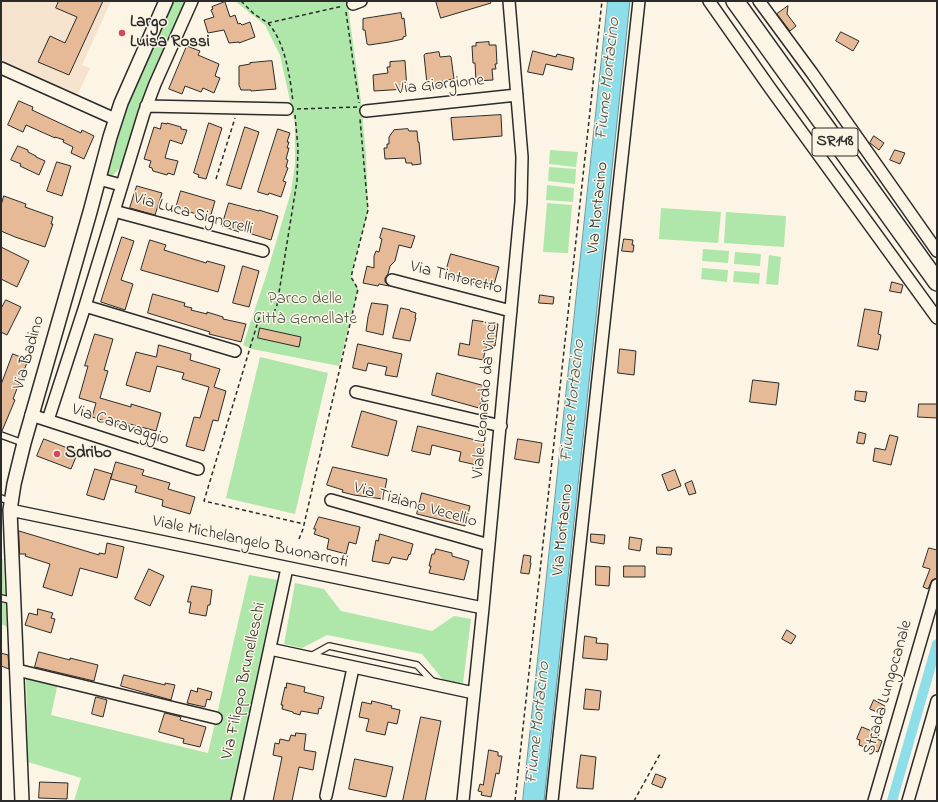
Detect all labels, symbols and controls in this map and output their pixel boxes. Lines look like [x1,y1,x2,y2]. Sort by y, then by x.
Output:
place label: Largo Luisa Rossi [130,13,210,53]
water label: Fiume Mortacino [592,17,626,141]
marker: Largo Luisa Rossi [117,28,127,38]
street label: Via Giorgione [395,71,485,101]
road number: SR148 [812,128,858,156]
street label: Via Mortacino [584,161,614,255]
street label: Via Luca Signorelli [131,189,255,241]
street label: Via Tintoretto [408,258,504,300]
park label: Parco delle Città Gemellate [253,290,357,330]
street label: Via Badino [10,314,50,392]
street label: Viale Leonardo da Vinci [469,320,503,480]
water label: Fiume Mortacino [557,339,591,463]
street label: Via Caravaggio [69,401,171,451]
place label: Sdribo [65,444,112,464]
marker: Sdribo [52,449,62,459]
street label: Via Tiziano Vecellio [351,479,479,533]
street label: Via Mortacino [549,483,579,577]
street label: Viale Michelangelo Buonarroti [150,512,350,574]
street label: Via Filippo Brunelleschi [218,601,272,761]
street label: Strada Lungocanale [860,618,918,758]
water label: Fiume Mortacino [522,661,556,785]

